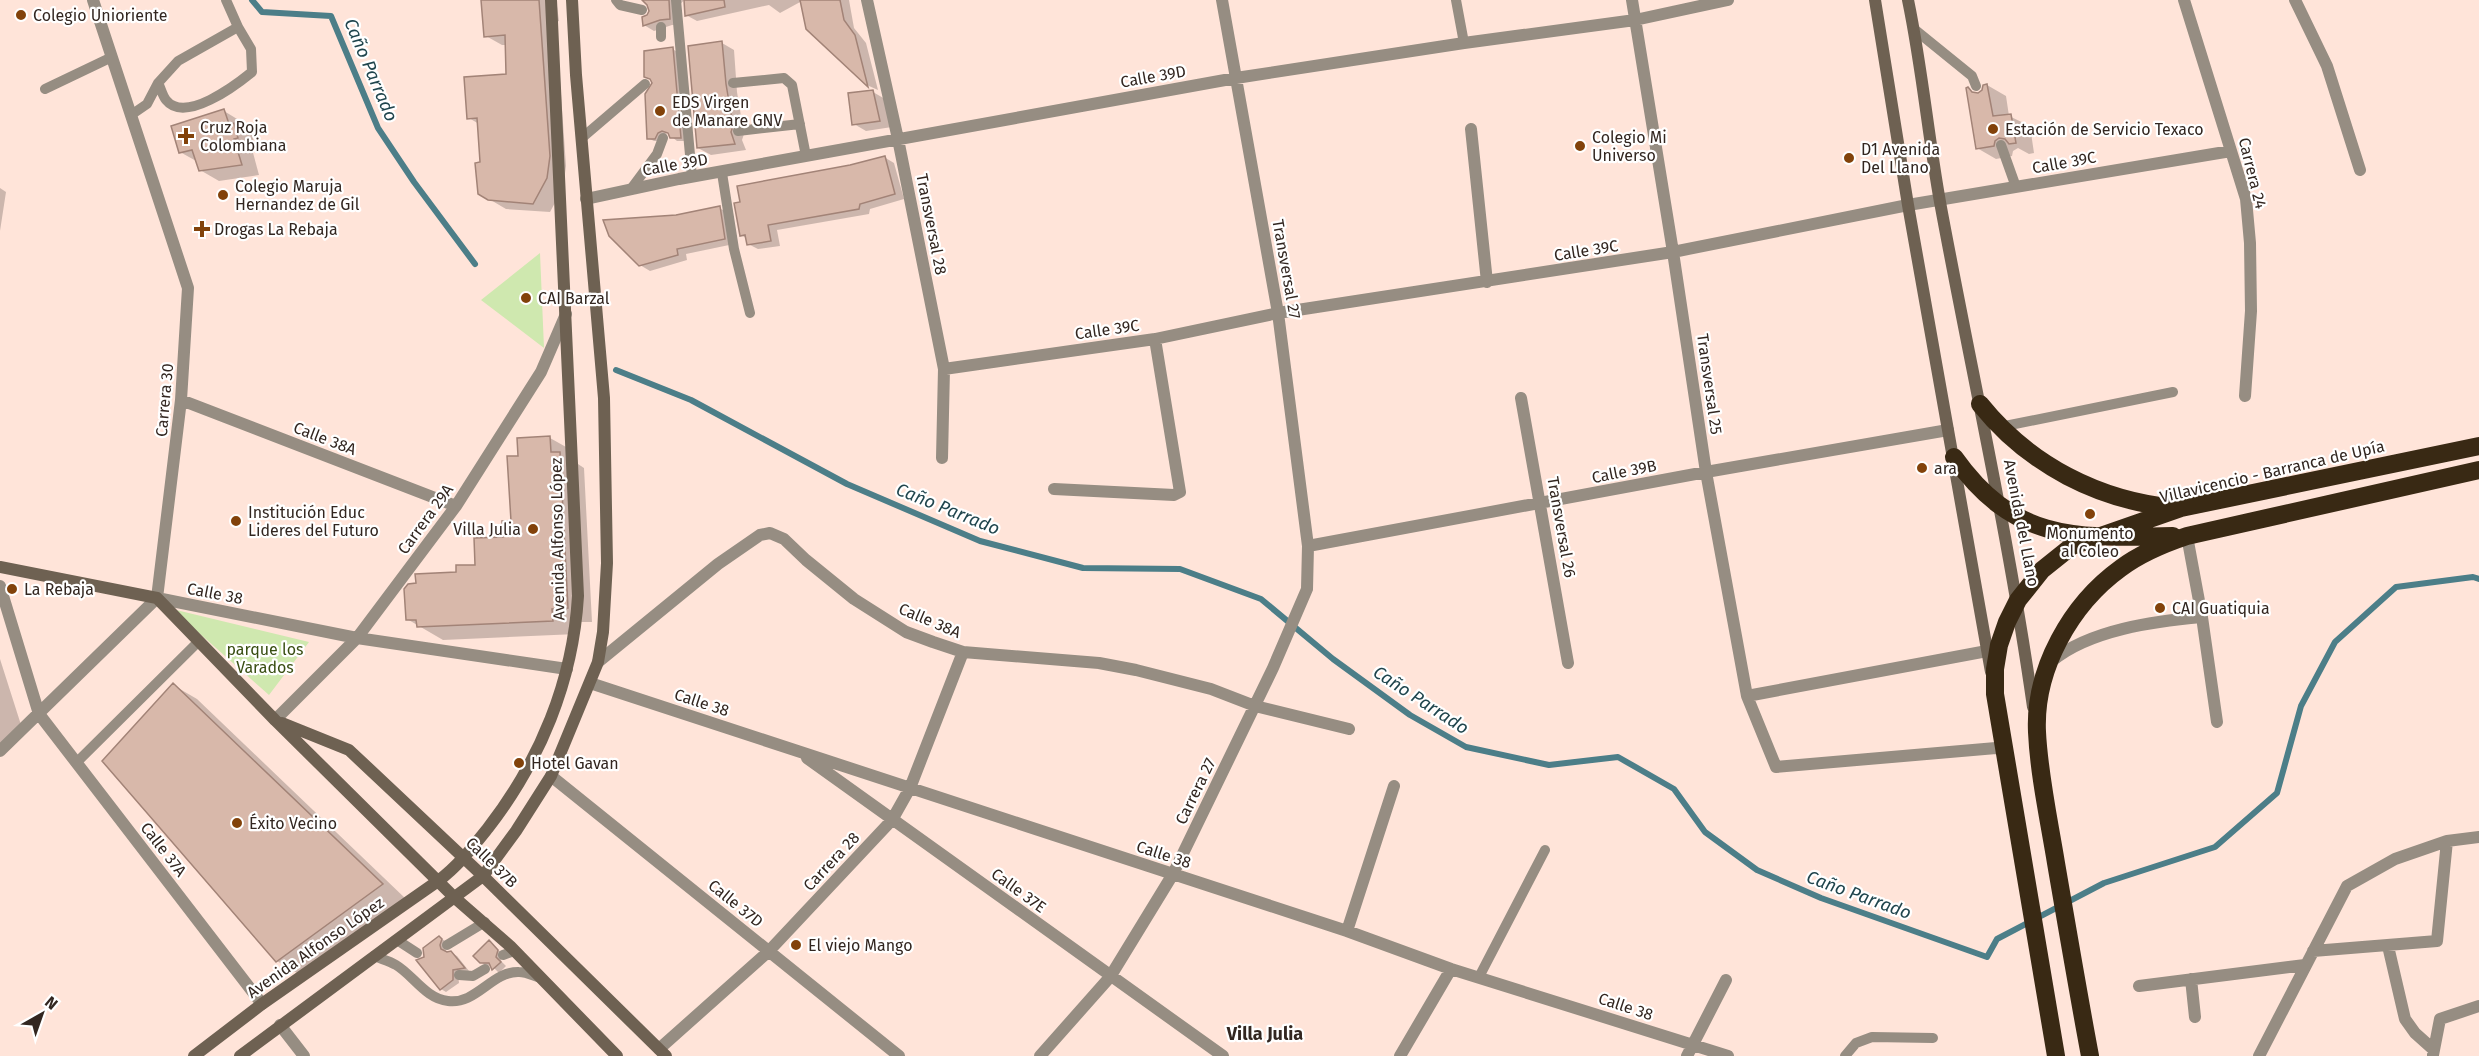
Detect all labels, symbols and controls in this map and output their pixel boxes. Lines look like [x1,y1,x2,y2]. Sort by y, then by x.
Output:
place label: Colegio Unioriente [33,6,168,25]
marker: Colegio Unioriente [14,8,28,22]
water label: Caño Parrado [339,15,403,125]
street label: Calle 39D [1119,61,1187,92]
place label: EDS Virgen de Manare GNV [672,93,782,130]
marker: EDS Virgen de Manare GNV [653,104,667,118]
place label: Cruz Roja Colombiana [200,118,286,155]
place label: Estación de Servicio Texaco [2005,120,2204,139]
marker: Estación de Servicio Texaco [1986,122,2000,136]
marker: Cruz Roja Colombiana [177,127,195,145]
place label: Colegio Mi Universo [1592,128,1667,165]
street label: Carrera 24 [2235,136,2271,211]
marker: Colegio Mi Universo [1573,139,1587,153]
place label: D1 Avenida Del Llano [1861,140,1940,177]
street label: Calle 39C [2031,148,2098,177]
street label: Calle 39D [641,149,709,180]
marker: D1 Avenida Del Llano [1842,151,1856,165]
street label: Transversal 28 [912,172,951,276]
place label: Colegio Maruja Hernandez de Gil [235,177,360,214]
marker: Colegio Maruja Hernandez de Gil [216,188,230,202]
street label: Transversal 27 [1268,218,1305,320]
place label: Drogas La Rebaja [214,220,338,239]
marker: Drogas La Rebaja [195,222,209,236]
street label: Calle 39C [1553,236,1620,265]
place label: CAI Barzal [538,289,610,308]
marker: CAI Barzal [519,291,533,305]
street label: Calle 39C [1074,316,1140,343]
street label: Transversal 25 [1693,332,1726,436]
street label: Carrera 30 [152,363,177,438]
street label: Calle 38A [291,418,360,459]
street label: Villavicencio - Barranca de Upía [2158,436,2386,507]
street label: Calle 39B [1590,456,1658,487]
street label: Avenida Alfonso López [547,457,568,621]
street label: Avenida del Llano [2000,458,2043,588]
place label: ara [1934,459,1957,478]
marker: ara [1915,461,1929,475]
street label: Transversal 26 [1543,475,1580,579]
water label: Caño Parrado [893,478,1003,540]
street label: Carrera 29A [394,480,458,558]
place label: Institución Educ Lideres del Futuro [248,503,379,540]
marker: Monumento al Coleo [2083,507,2097,521]
marker: Institución Educ Lideres del Futuro [229,514,243,528]
place label: Villa Julia [453,520,521,539]
marker: Villa Julia [526,522,540,536]
place label: Monumento al Coleo [2046,524,2134,561]
street label: Calle 38 [185,579,245,608]
place label: La Rebaja [24,580,94,599]
marker: La Rebaja [5,582,19,596]
street label: Calle 38A [896,599,964,642]
place label: CAI Guatiquia [2172,599,2270,618]
marker: CAI Guatiquia [2153,601,2167,615]
park label: parque los Varados [226,640,304,677]
water label: Caño Parrado [1369,661,1473,739]
street label: Calle 38 [672,685,732,720]
place label: Hotel Gavan [531,754,619,773]
street label: Carrera 27 [1171,755,1220,828]
marker: Hotel Gavan [512,756,526,770]
place label: Éxito Vecino [249,813,337,833]
marker: Éxito Vecino [230,816,244,830]
street label: Calle 37A [137,819,191,881]
street label: Carrera 28 [799,828,863,895]
street label: Calle 37B [462,833,522,892]
street label: Calle 38 [1134,837,1194,872]
street label: Calle 37E [988,864,1050,917]
water label: Caño Parrado [1804,866,1914,924]
street label: Calle 37D [704,876,767,931]
street label: Avenida Alfonso López [243,893,387,1002]
place label: El viejo Mango [808,936,912,955]
marker: El viejo Mango [789,938,803,952]
north arrow [12,984,72,1044]
street label: Calle 38 [1596,989,1656,1024]
text: N [41,992,61,1014]
district label: Villa Julia [1226,1023,1303,1045]

